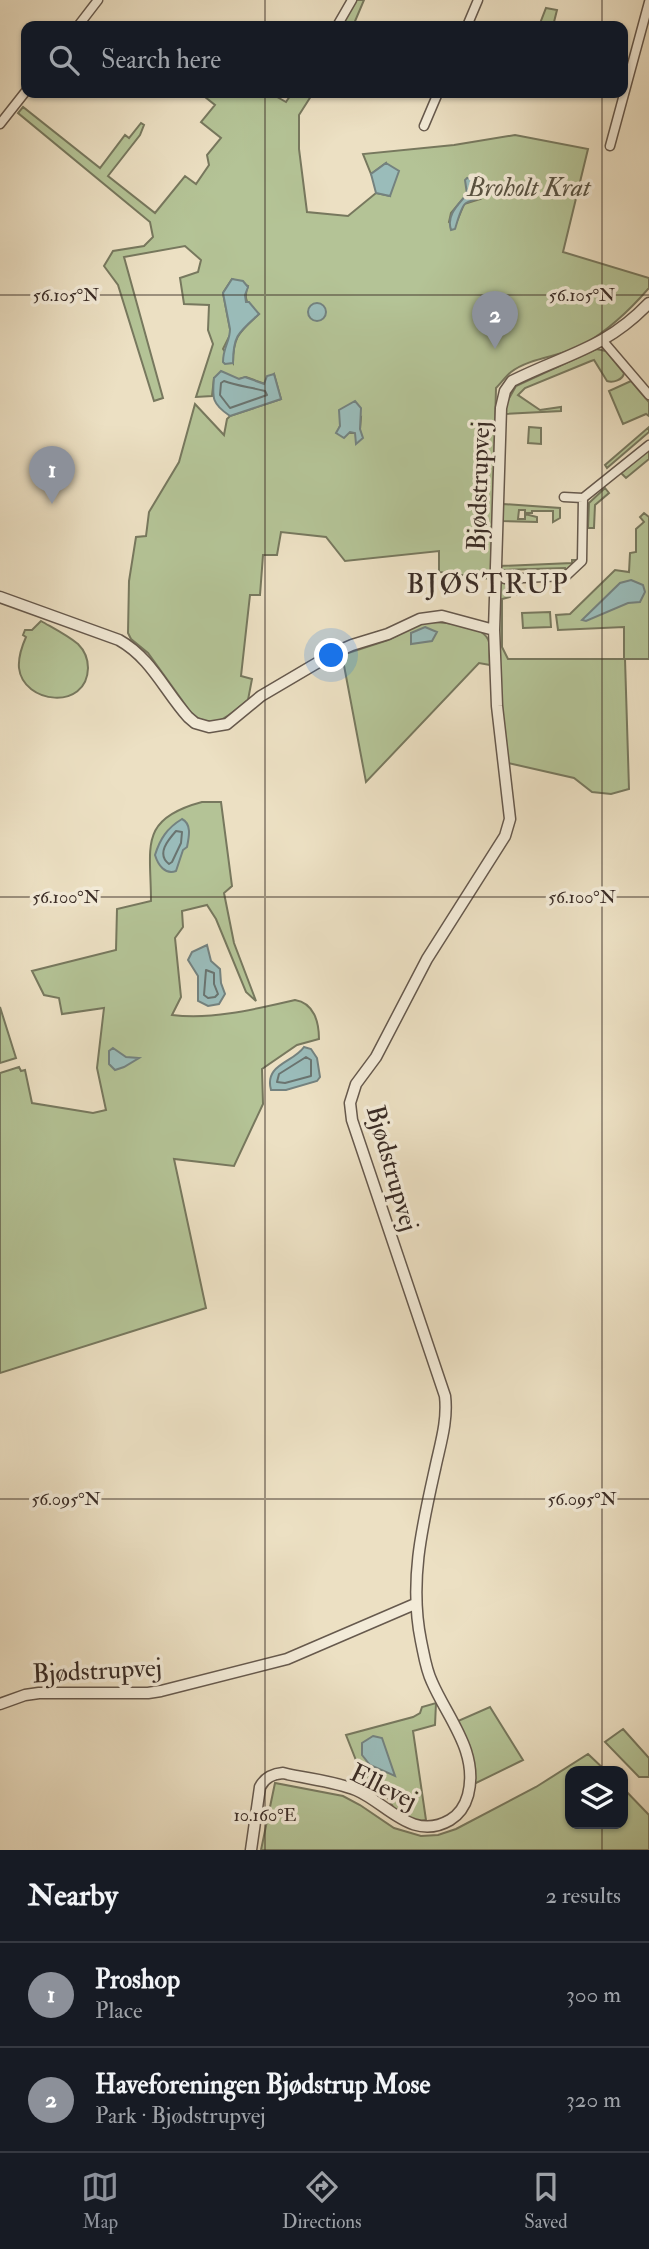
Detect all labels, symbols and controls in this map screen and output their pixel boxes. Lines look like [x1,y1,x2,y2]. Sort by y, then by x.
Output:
search box [21,21,628,98]
icon: search [45,41,83,79]
text: Search here [101,44,221,76]
park label: Broholt Krat [465,172,592,204]
text: 56.105°N [33,284,99,307]
text: 56.105°N [549,284,615,307]
pin: 2 [472,291,518,349]
street label: Bjødstrupvej [461,421,498,551]
pin: 1 [29,446,75,504]
district label: BJØSTRUP [406,567,570,602]
your location [314,638,348,672]
text: 56.100°N [32,886,100,909]
text: 56.100°N [548,886,616,909]
street label: Bjødstrupvej [358,1102,425,1235]
text: 56.095°N [31,1488,101,1511]
text: 56.095°N [547,1488,617,1511]
street label: Bjødstrupvej [32,1652,163,1691]
street label: Ellevej [345,1757,422,1817]
map controls [565,1766,628,1829]
button: layers [565,1766,628,1829]
text: 10.160°E [234,1804,297,1827]
text: Nearby [28,1877,118,1914]
text: 2 results [546,1881,621,1910]
text: Proshop [95,1964,180,1996]
text: 1 [47,1980,55,2009]
text: 300 m [566,1980,621,2009]
text: Place [95,1996,143,2025]
text: Haveforeningen Bjødstrup Mose [95,2069,430,2101]
text: 2 [45,2085,57,2114]
text: 320 m [566,2085,621,2114]
text: Park · Bjødstrupvej [95,2101,266,2130]
tab: Map [81,2168,119,2234]
tab: Directions [282,2168,362,2234]
tab: Saved [524,2168,568,2234]

